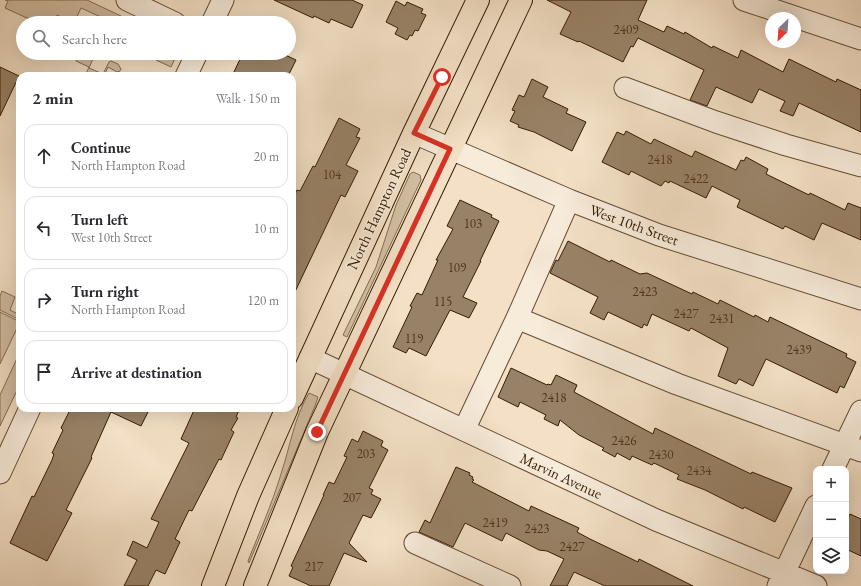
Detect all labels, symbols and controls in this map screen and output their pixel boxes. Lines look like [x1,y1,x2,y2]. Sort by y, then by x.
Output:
north arrow [765,12,801,48]
search box [16,16,296,60]
house number: 2409 [614,21,639,38]
icon: search [30,27,52,49]
text: Search here [62,29,127,48]
route start [433,68,451,86]
text: 2 min [32,87,73,109]
text: Walk · 150 m [216,90,280,107]
text: Continue [71,138,131,157]
icon: ahead [33,145,55,167]
street label: North Hampton Road [342,145,415,273]
text: 20 m [254,148,279,165]
house number: 2418 [648,151,672,168]
text: North Hampton Road [71,157,185,174]
house number: 104 [323,166,342,183]
house number: 2422 [684,170,709,187]
street label: West 10th Street [587,200,682,250]
text: Turn left [71,210,128,229]
house number: 103 [464,215,482,232]
icon: left [33,217,55,239]
text: 10 m [254,220,279,237]
text: West 10th Street [71,229,152,246]
house number: 109 [448,259,467,276]
text: Turn right [71,282,139,301]
house number: 2423 [633,283,657,300]
icon: right [33,289,55,311]
text: 120 m [248,292,279,309]
house number: 115 [434,293,452,310]
text: North Hampton Road [71,301,185,318]
house number: 2427 [674,305,699,322]
house number: 2431 [710,310,734,327]
house number: 119 [405,330,424,347]
house number: 2439 [787,341,812,358]
icon: arrive [33,361,55,383]
text: Arrive at destination [71,363,202,382]
house number: 2418 [542,389,566,406]
route end [308,423,326,441]
house number: 2426 [612,432,636,449]
house number: 203 [357,445,375,462]
house number: 2430 [649,446,673,463]
street label: Marvin Avenue [517,448,605,503]
house number: 2434 [687,462,712,479]
map controls [813,466,849,574]
button: + [813,466,849,502]
house number: 207 [343,489,362,506]
button: − [813,502,849,538]
house number: 2419 [483,514,508,531]
house number: 2423 [525,520,549,537]
house number: 2427 [560,538,585,555]
button: layers [813,538,849,574]
house number: 217 [305,558,324,575]

